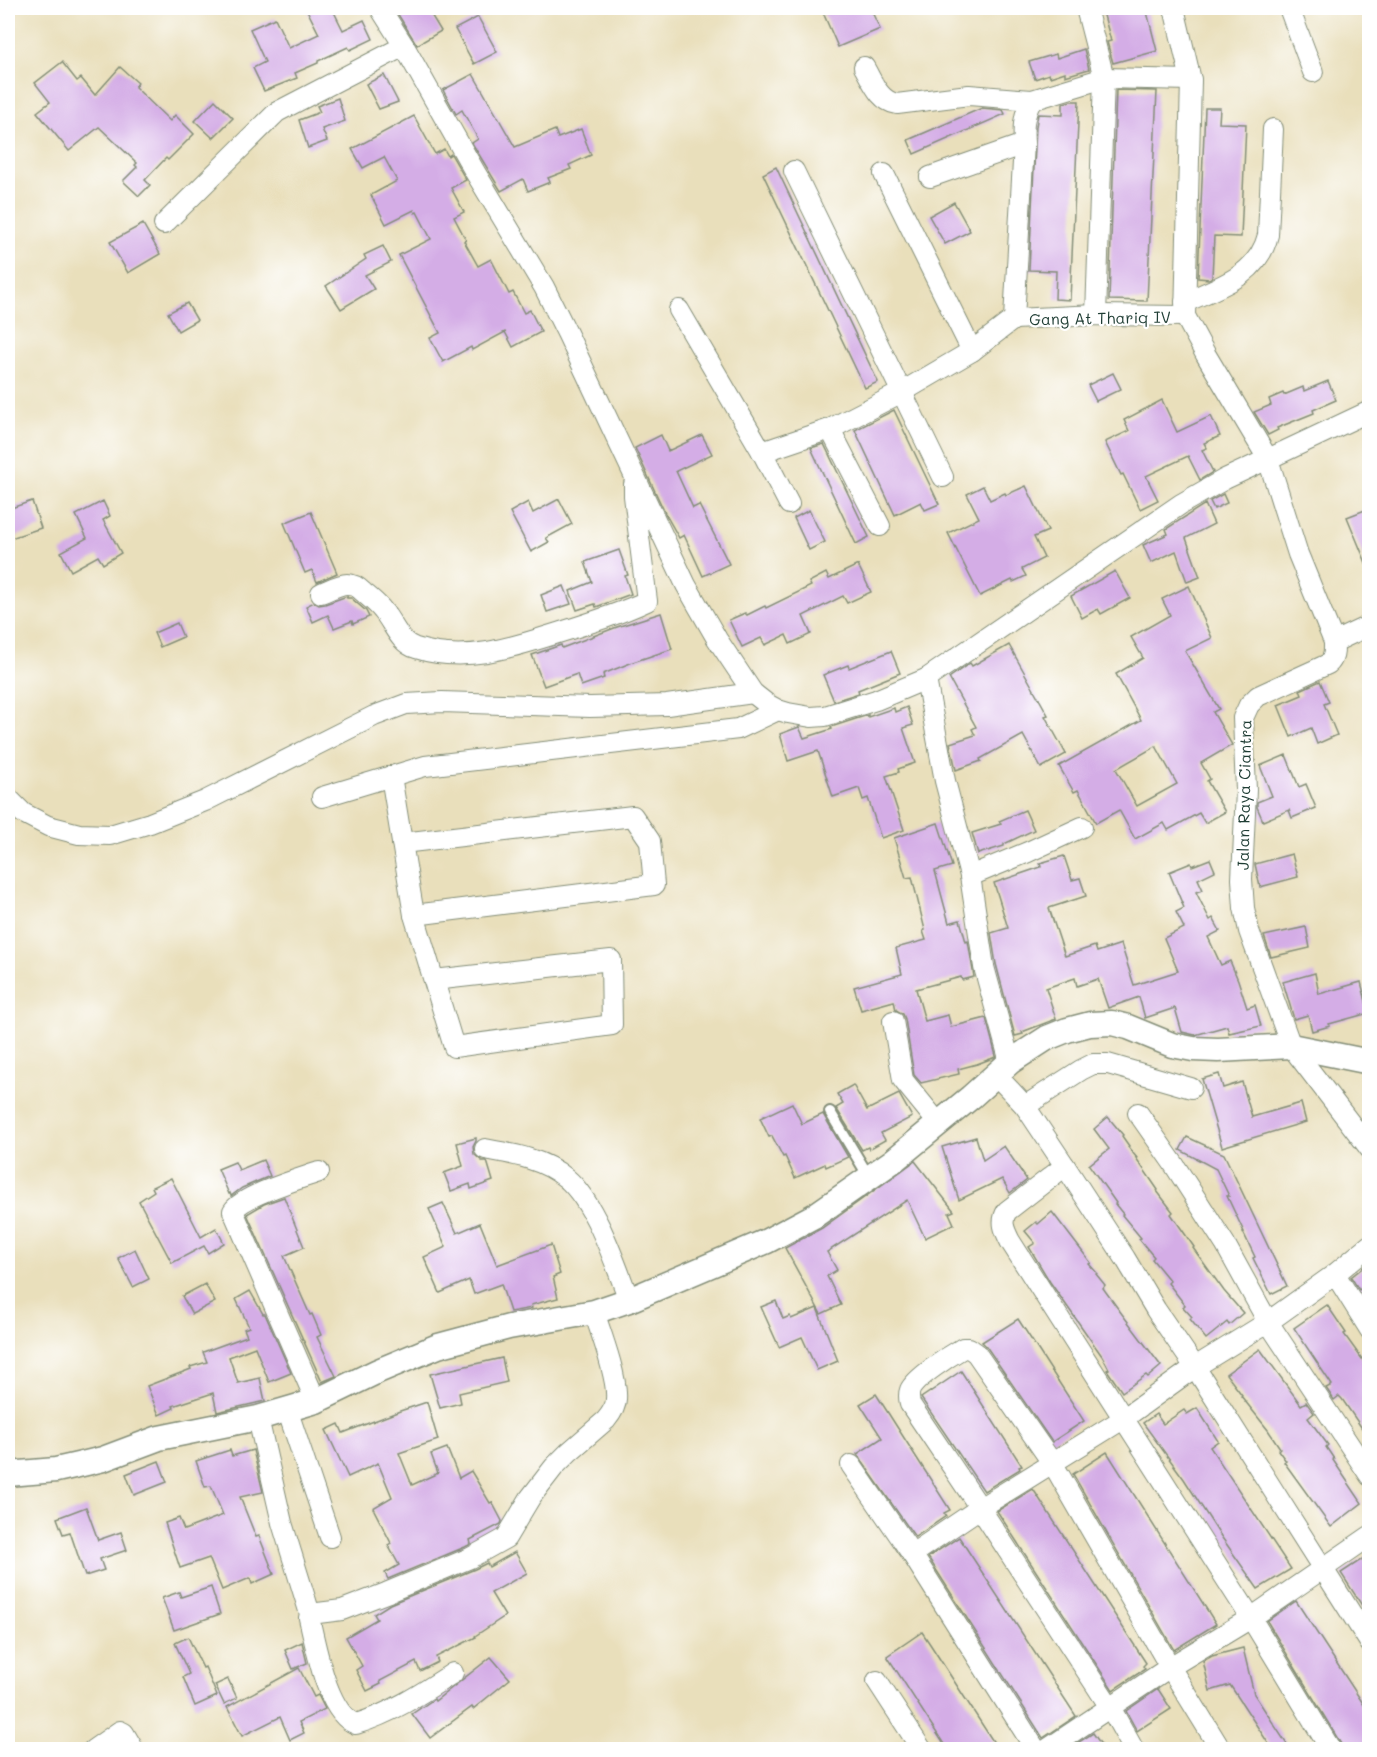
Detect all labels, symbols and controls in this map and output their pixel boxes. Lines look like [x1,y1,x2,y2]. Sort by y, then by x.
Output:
street label: Gang At Thariq IV [1029,306,1171,329]
street label: Jalan Raya Ciantra [1232,720,1255,870]

